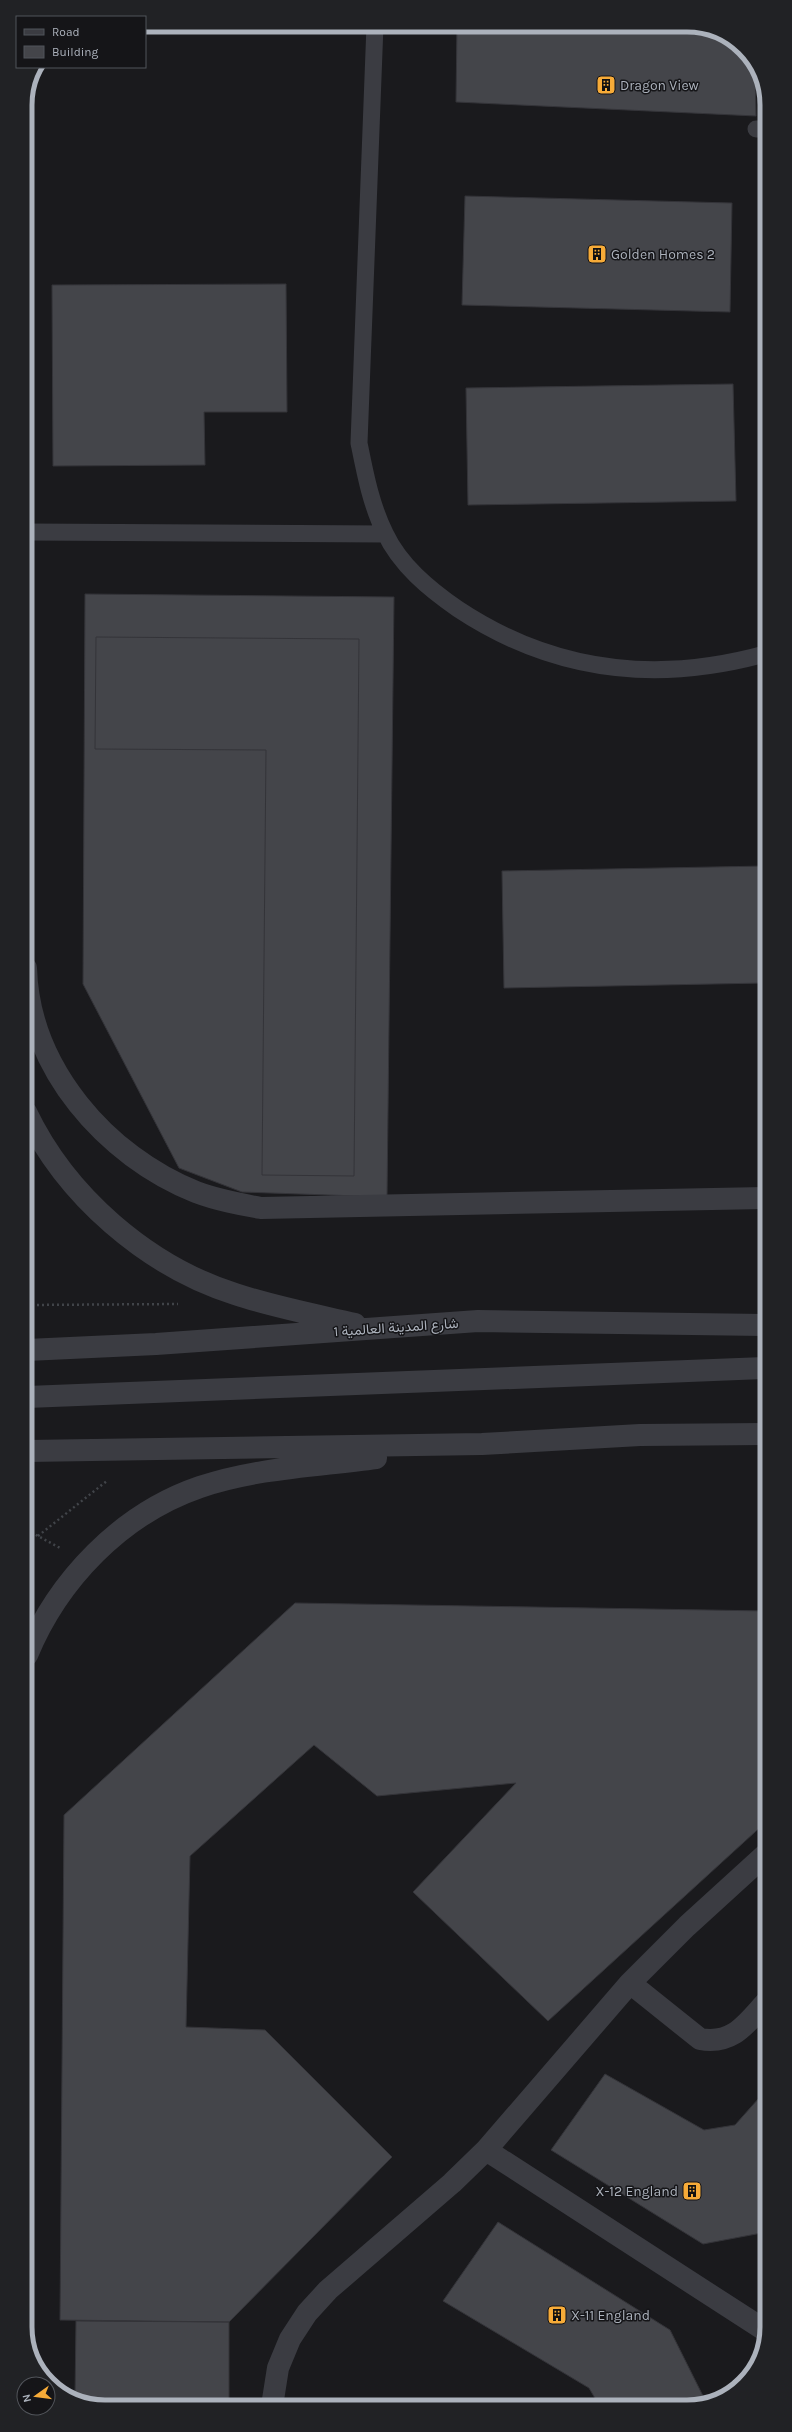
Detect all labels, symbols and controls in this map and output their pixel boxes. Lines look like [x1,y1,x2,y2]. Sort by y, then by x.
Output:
legend [16,16,146,68]
text: Road [52,25,80,39]
text: Building [52,45,99,59]
building icon: Dragon View [595,74,617,96]
place label: Dragon View [620,77,699,94]
building icon: Golden Homes 2 [586,243,608,265]
place label: Golden Homes 2 [611,246,715,263]
street label: شارع المدينة العالمية 1 [333,1315,459,1342]
building icon: X-12 England [681,2180,703,2202]
place label: X-12 England [595,2183,678,2200]
building icon: X-11 England [546,2304,568,2326]
place label: X-11 England [571,2307,650,2324]
north arrow [16,2376,56,2416]
text: N [20,2393,34,2404]

